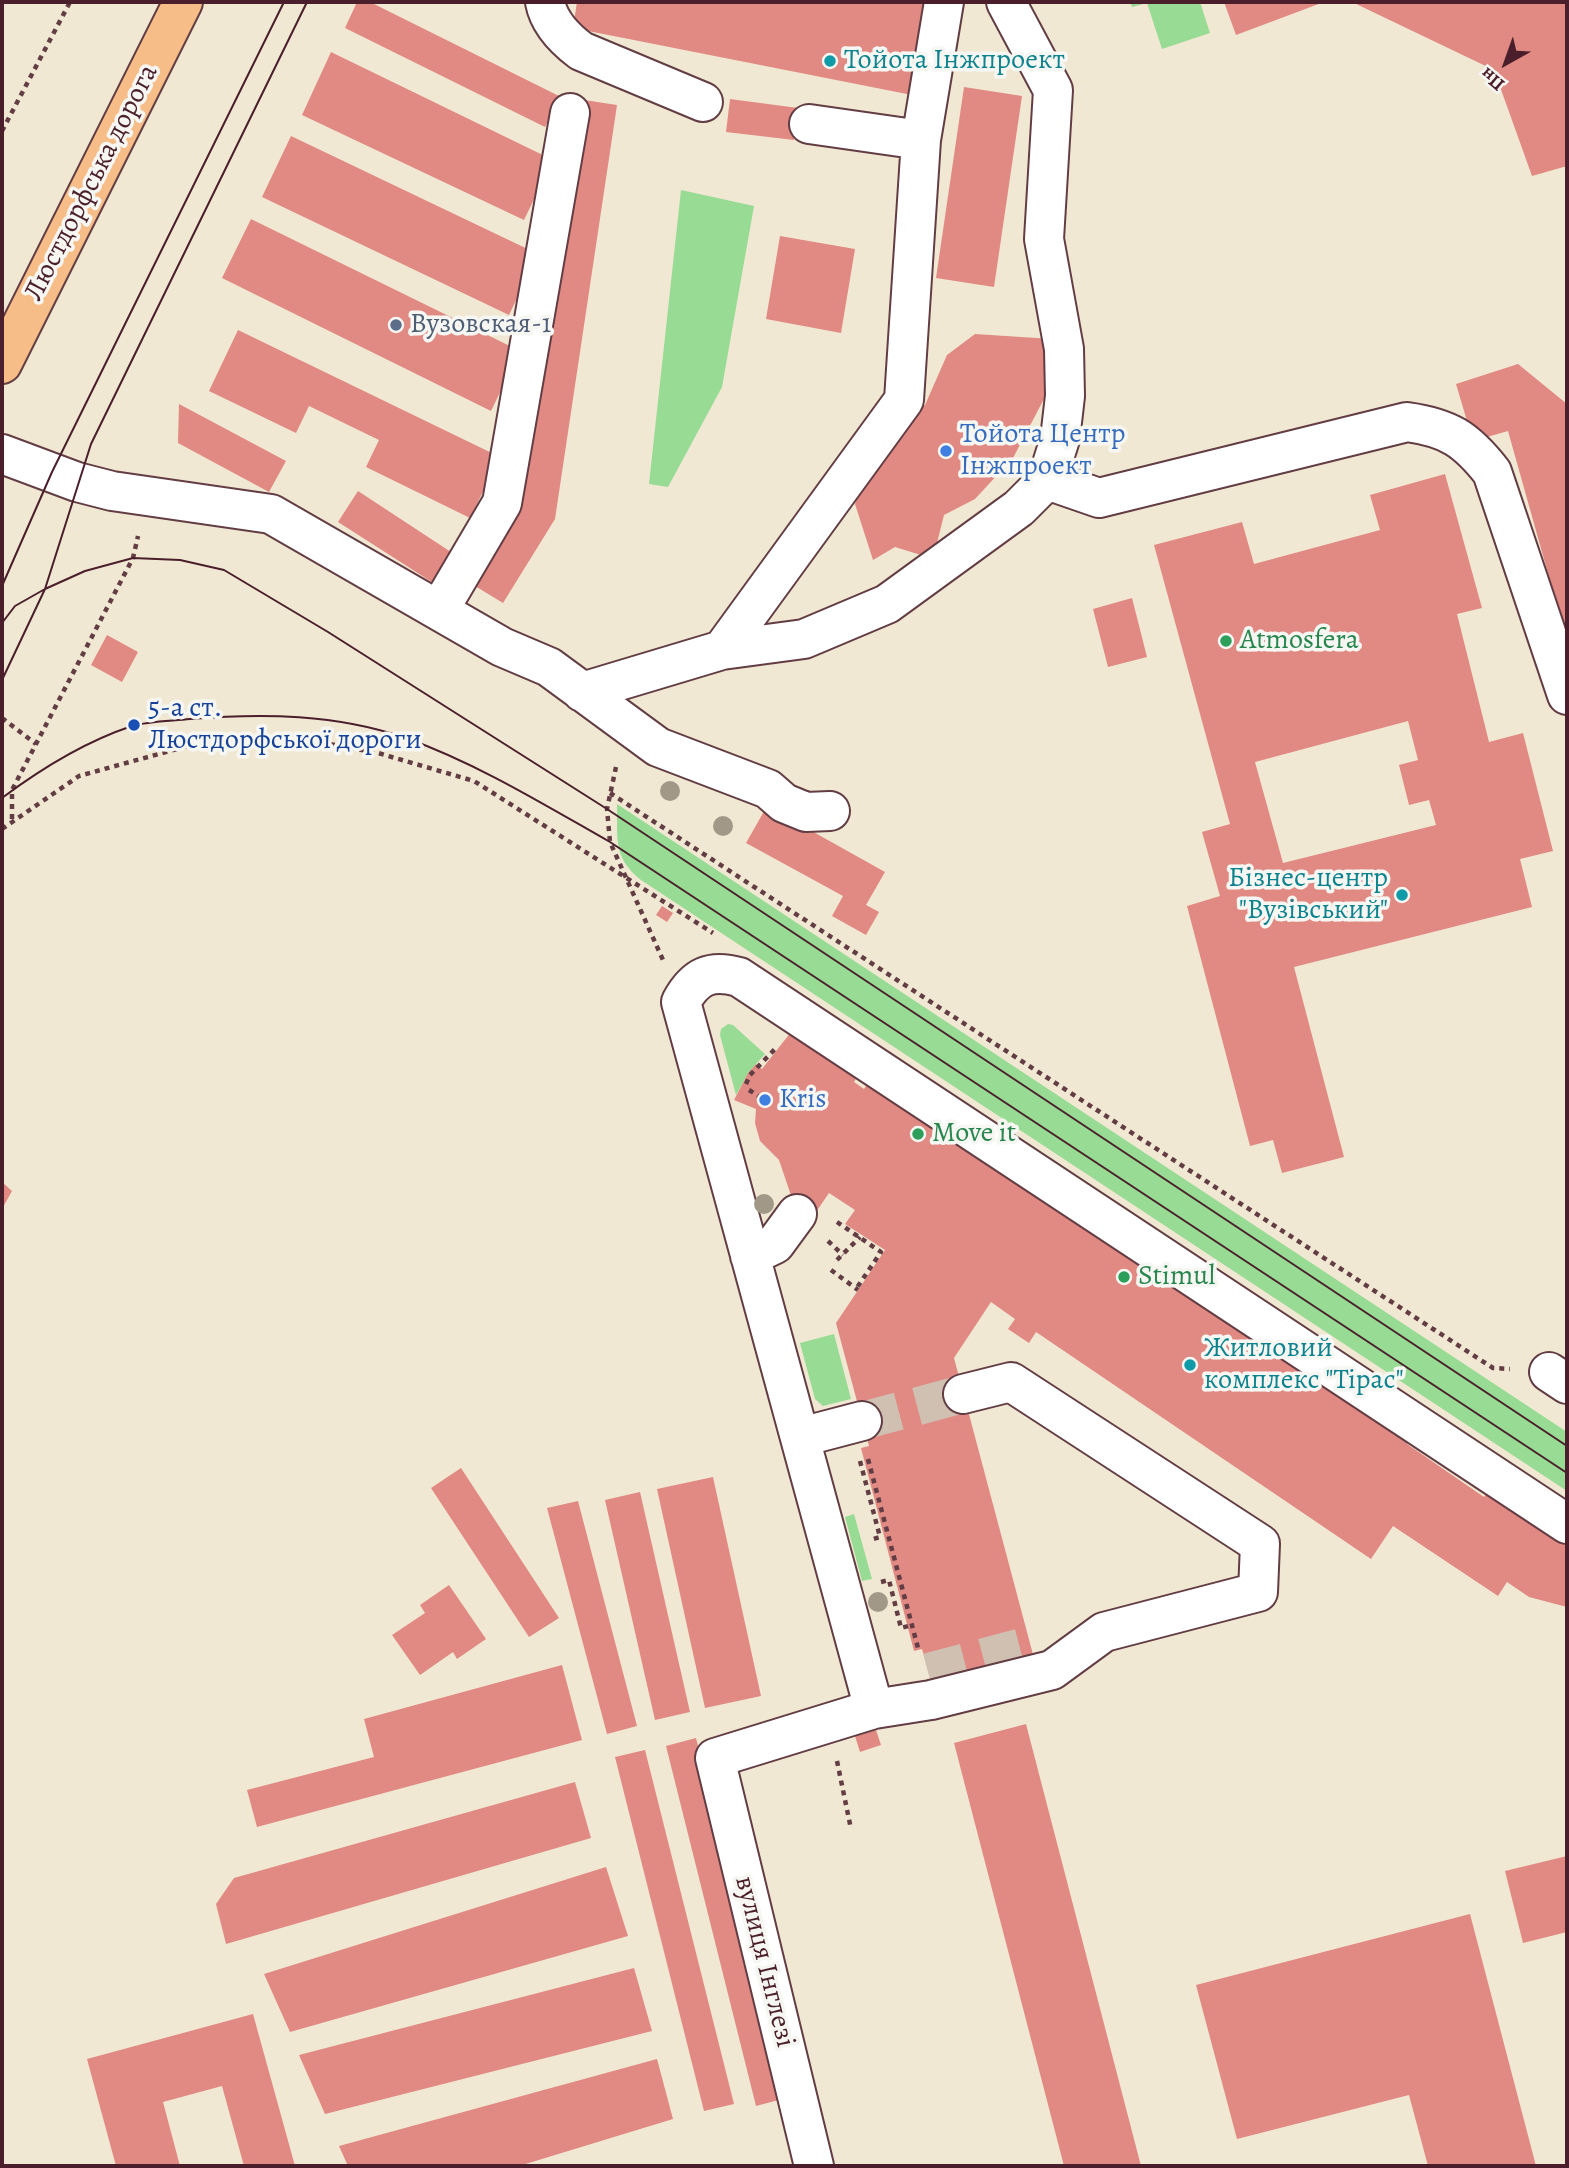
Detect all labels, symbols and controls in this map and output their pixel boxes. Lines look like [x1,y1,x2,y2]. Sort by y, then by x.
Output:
north arrow [1471,28,1541,98]
place label: Тойота Інжпроект [844,44,1065,78]
marker: Тойота Інжпроект [822,53,838,69]
street label: Люстдорфська дорога [18,59,166,307]
text: Пн [1475,61,1510,97]
place label: Вузовская-1 [410,308,551,342]
marker: Вузовская-1 [388,317,404,333]
place label: Тойота Центр Інжпроект [960,418,1125,484]
marker: Тойота Центр Інжпроект [938,443,954,459]
place label: Atmosfera [1240,624,1359,658]
marker: Atmosfera [1218,633,1234,649]
place label: 5-а ст. Люстдорфської дороги [148,692,422,758]
marker: 5-а ст. Люстдорфської дороги [126,717,142,733]
place label: Бізнес-центр "Вузівський" [1228,862,1388,928]
marker: Бізнес-центр "Вузівський" [1394,887,1410,903]
place label: Kris [779,1083,826,1117]
marker: Kris [757,1092,773,1108]
place label: Move it [932,1117,1016,1151]
marker: Move it [910,1126,926,1142]
place label: Stimul [1138,1260,1215,1294]
marker: Stimul [1116,1269,1132,1285]
place label: Житловий комплекс "Тірас" [1204,1332,1404,1398]
marker: Житловий комплекс "Тірас" [1182,1357,1198,1373]
street label: вулиця Інглезі [726,1873,802,2051]

